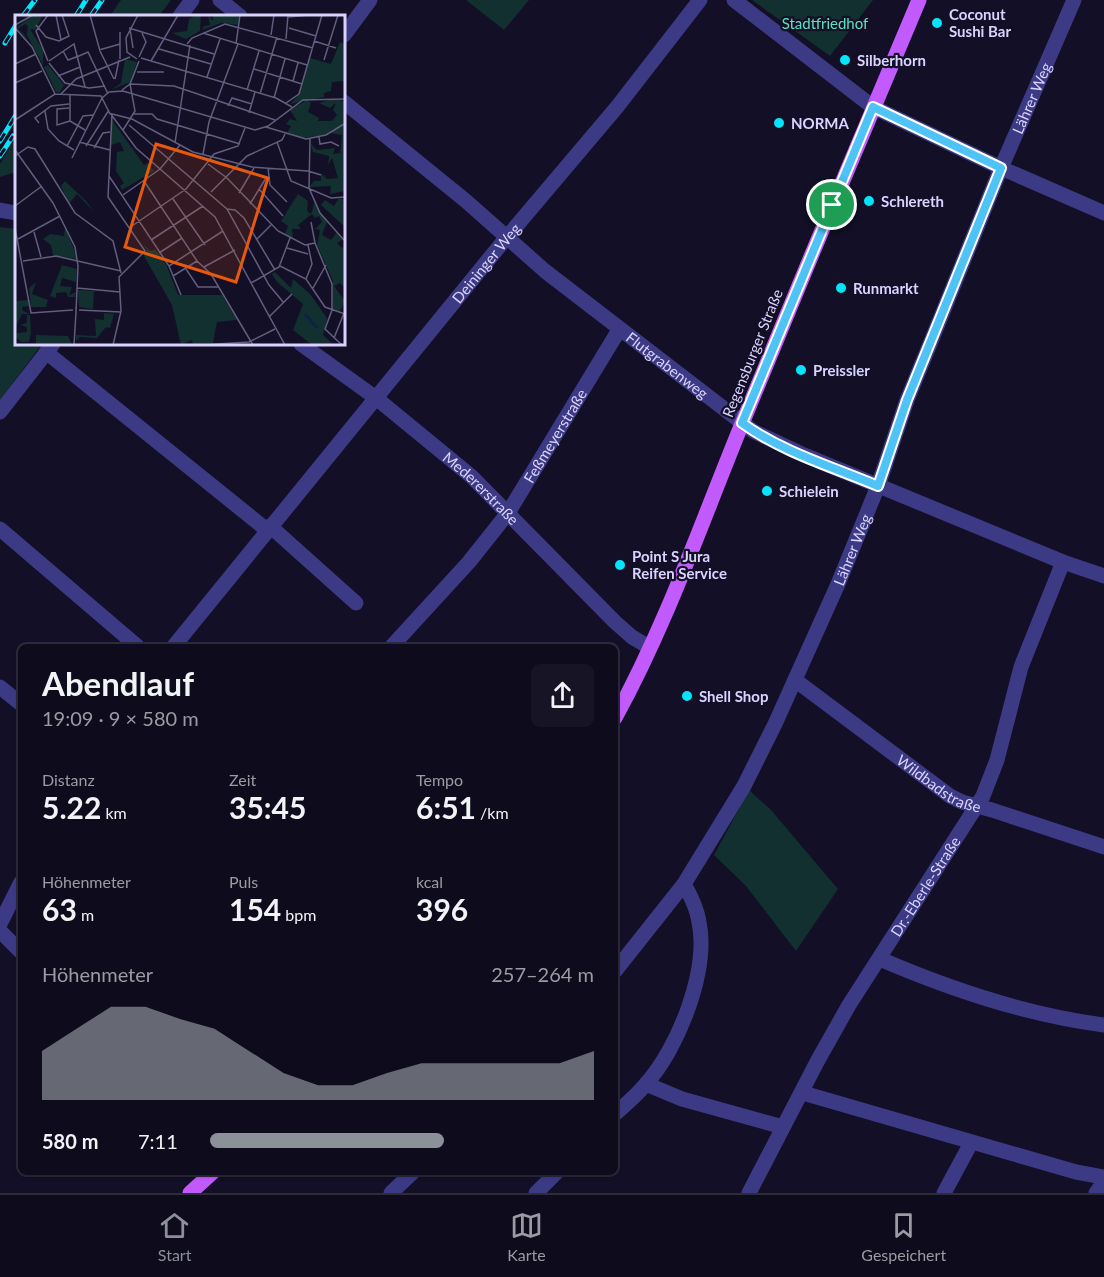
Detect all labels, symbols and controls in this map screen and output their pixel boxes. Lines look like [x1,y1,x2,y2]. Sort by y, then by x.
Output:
place label: Coconut Sushi Bar [949,5,1011,40]
park label: Stadtfriedhof [782,14,869,32]
inset map [15,15,345,345]
marker: Coconut Sushi Bar [930,16,944,30]
place label: Silberhorn [857,51,926,69]
marker: Silberhorn [838,53,852,67]
street label: Lährer Weg [1008,59,1055,136]
place label: NORMA [791,114,849,132]
marker: NORMA [772,116,786,130]
pin [806,179,857,230]
icon: arrive [815,188,848,221]
place label: Schlereth [881,192,944,210]
marker: Schlereth [862,194,876,208]
street label: Deininger Weg [448,219,524,307]
place label: Runmarkt [853,279,919,297]
marker: Runmarkt [834,281,848,295]
street label: Regensburger Straße [718,286,786,420]
street label: Flutgrabenweg [623,328,712,402]
place label: Preissler [813,361,870,379]
marker: Preissler [794,363,808,377]
street label: Feßmeyerstraße [520,385,590,486]
street label: Medererstraße [440,448,523,528]
place label: Schielein [779,482,839,500]
marker: Schielein [760,484,774,498]
street label: Lährer Weg [829,511,875,588]
place label: Point S Jura Reifen Service [632,547,727,582]
marker: Point S Jura Reifen Service [613,558,627,572]
text: Abendlauf [42,663,194,703]
button: share [531,664,594,727]
place label: Shell Shop [699,687,768,705]
marker: Shell Shop [680,689,694,703]
text: 19:09 · 9 × 580 m [42,706,199,730]
street label: Wildbadstraße [893,750,983,816]
text: Distanz [42,770,95,789]
text: Zeit [229,770,256,789]
text: Tempo [416,770,463,789]
text: 5.22 [42,789,101,825]
text: 35:45 [229,789,306,825]
text: 6:51 [416,789,476,825]
text: km [101,803,127,822]
text: /km [476,803,509,822]
street label: Dr.-Eberle-Straße [886,833,964,940]
text: Höhenmeter [42,872,131,891]
text: Puls [229,872,258,891]
text: kcal [416,872,443,891]
text: 63 [42,891,77,927]
text: 154 [229,891,281,927]
text: 396 [416,891,468,927]
text: m [77,905,94,924]
text: bpm [281,905,316,924]
text: Höhenmeter [42,962,153,986]
text: 257–264 m [491,962,594,986]
text: 580 m [42,1129,98,1153]
text: 7:11 [138,1129,178,1153]
tab: Start [158,1209,191,1264]
tab: Karte [507,1209,546,1264]
tab: Gespeichert [861,1209,946,1264]

